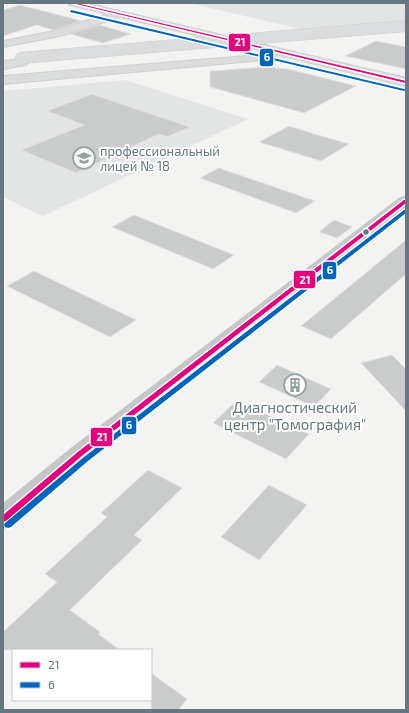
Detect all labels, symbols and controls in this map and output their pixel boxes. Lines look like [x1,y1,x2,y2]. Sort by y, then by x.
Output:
line badge: 21 [228,33,251,52]
text: 21 [234,35,246,48]
line badge: 6 [259,48,274,67]
text: 6 [264,50,271,63]
place label: профессиональный лицей № 18 [100,143,220,174]
school or university icon: профессиональный лицей № 18 [71,145,97,171]
unlabelled marker [361,227,371,237]
line badge: 6 [322,261,337,280]
text: 6 [327,263,334,276]
line badge: 21 [293,270,316,289]
text: 21 [299,273,311,286]
building icon: Диагностический центр "Томография" [282,372,308,398]
place label: Диагностический центр "Томография" [224,398,366,433]
line badge: 6 [121,416,137,435]
text: 6 [126,418,133,431]
line badge: 21 [90,427,113,447]
text: 21 [96,430,108,443]
legend [12,649,152,701]
text: 21 [48,657,60,671]
text: 6 [48,677,55,691]

